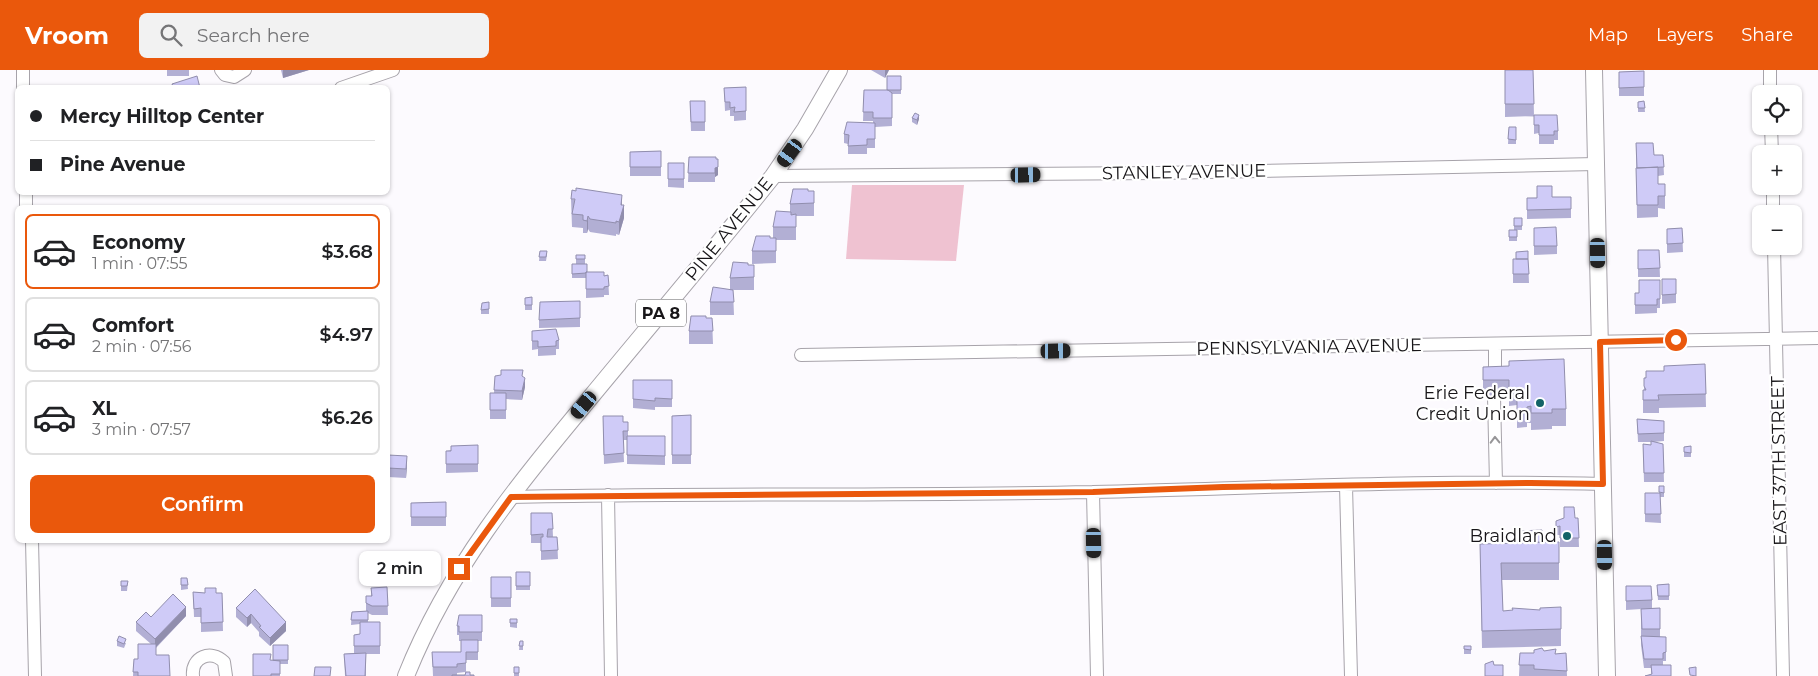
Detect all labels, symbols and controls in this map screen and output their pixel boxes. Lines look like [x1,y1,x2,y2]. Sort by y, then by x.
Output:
search box [139,13,489,58]
text: Vroom [25,21,109,50]
icon: search [157,21,185,49]
text: Search here [197,24,310,47]
text: Map [1588,24,1628,46]
text: Layers [1656,24,1713,46]
text: Share [1741,24,1793,46]
map controls [1752,85,1802,255]
button: locate [1752,85,1802,135]
text: Mercy Hilltop Center [60,105,264,128]
car [775,136,804,170]
button: + [1752,145,1802,195]
text: Pine Avenue [60,153,185,176]
street label: STANLEY AVENUE [1102,160,1266,184]
car [1010,167,1041,183]
street label: PINE AVENUE [680,173,778,285]
button: − [1752,205,1802,255]
icon: car [32,229,77,274]
text: Economy [92,231,185,254]
car [1590,238,1605,268]
text: $3.68 [321,240,373,263]
text: 1 min · 07:55 [92,254,187,273]
road number: PA 8 [636,300,686,326]
icon: car [32,312,77,357]
text: Comfort [92,314,174,337]
text: $4.97 [320,323,373,346]
route start [1665,329,1687,351]
street label: PENNSYLVANIA AVENUE [1196,334,1422,360]
text: 2 min · 07:56 [92,337,192,356]
car [1040,343,1071,359]
street label: EAST 37TH STREET [1767,375,1791,546]
place label: Erie Federal Credit Union [1416,382,1530,425]
car [568,389,599,421]
icon: car [32,395,77,440]
text: XL [92,397,117,420]
marker: Erie Federal Credit Union [1534,397,1546,409]
text: $6.26 [321,406,373,429]
text: 3 min · 07:57 [92,420,191,439]
one-way arrow [1490,436,1500,444]
button: Confirm [30,475,375,533]
place label: Braidland [1469,525,1557,547]
car [1086,528,1101,558]
marker: Braidland [1561,530,1573,542]
car [1597,540,1612,570]
callout: 2 min [359,552,442,586]
route end [448,558,470,580]
text: 2 min [377,559,423,578]

